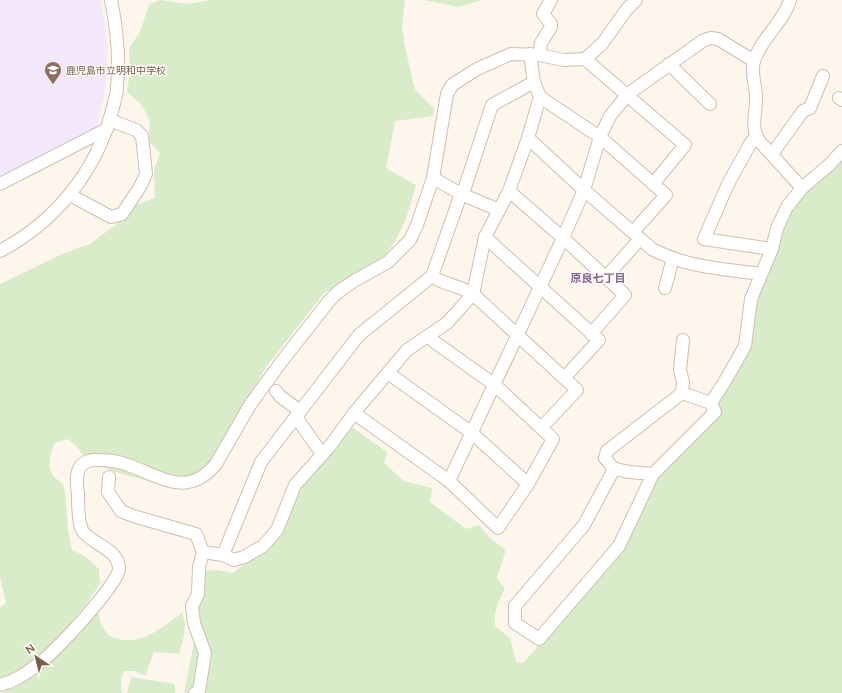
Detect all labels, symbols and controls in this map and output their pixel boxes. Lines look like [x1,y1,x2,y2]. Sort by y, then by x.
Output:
school or university icon: 鹿児島市立明和中学校 [43,60,63,85]
place label: 鹿児島市立明和中学校 [66,64,166,76]
district label: 原良七丁目 [571,271,626,284]
north arrow [16,637,56,677]
text: N [23,641,37,656]

